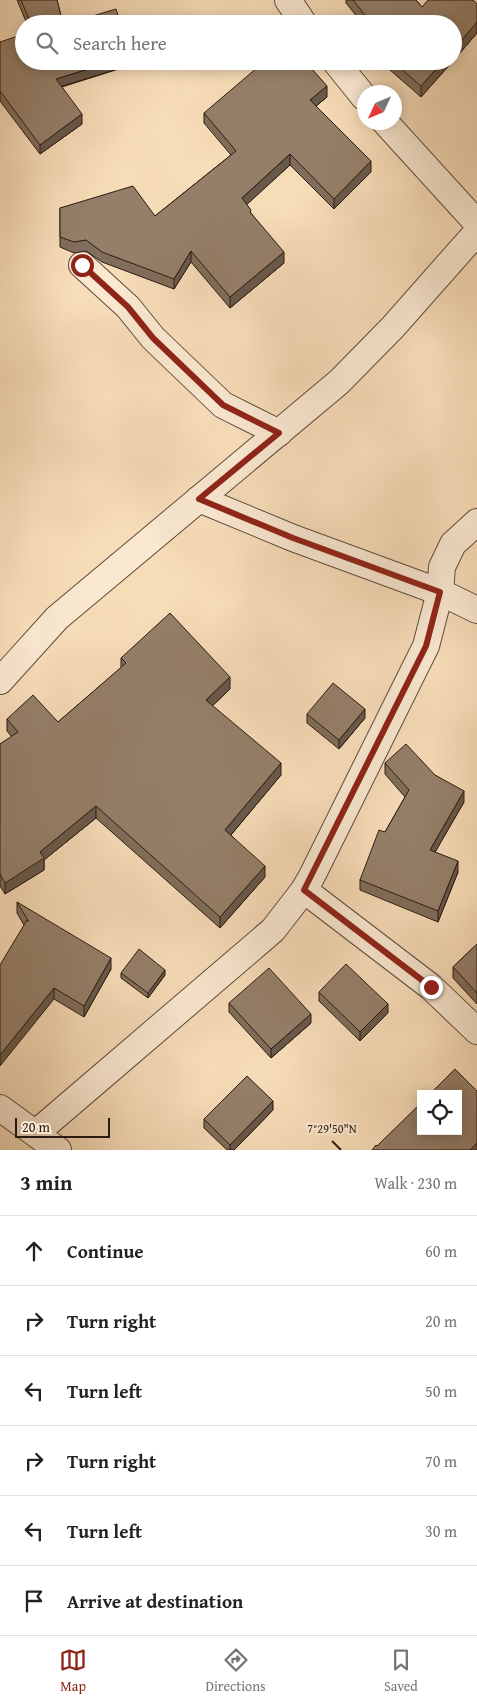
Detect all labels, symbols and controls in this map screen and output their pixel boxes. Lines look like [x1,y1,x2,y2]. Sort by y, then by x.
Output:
search box [15,15,462,70]
icon: search [33,29,61,57]
text: Search here [73,29,167,57]
north arrow [357,85,402,130]
route start [71,254,94,277]
route end [420,976,443,999]
map controls [417,1090,462,1135]
button: locate [417,1090,462,1135]
scale bar [15,1115,110,1138]
text: 20 m [22,1117,50,1137]
text: 7°29'50"N [307,1120,357,1137]
text: 3 min [20,1167,72,1198]
text: Walk · 230 m [374,1171,457,1195]
icon: ahead [20,1237,48,1265]
text: Continue [67,1237,144,1265]
text: 60 m [425,1239,457,1263]
icon: right [20,1307,48,1335]
text: Turn right [67,1307,156,1335]
text: 20 m [425,1309,457,1333]
icon: left [20,1377,48,1405]
text: Turn left [67,1377,142,1405]
text: 50 m [425,1379,457,1403]
icon: right [20,1447,48,1475]
text: Turn right [67,1447,156,1475]
text: 70 m [425,1449,457,1473]
icon: left [20,1517,48,1545]
text: Turn left [67,1517,142,1545]
text: 30 m [425,1519,457,1543]
icon: arrive [20,1587,48,1615]
text: Arrive at destination [67,1587,243,1615]
tab: Map [59,1646,87,1696]
tab: Directions [205,1646,266,1696]
tab: Saved [384,1646,418,1696]

